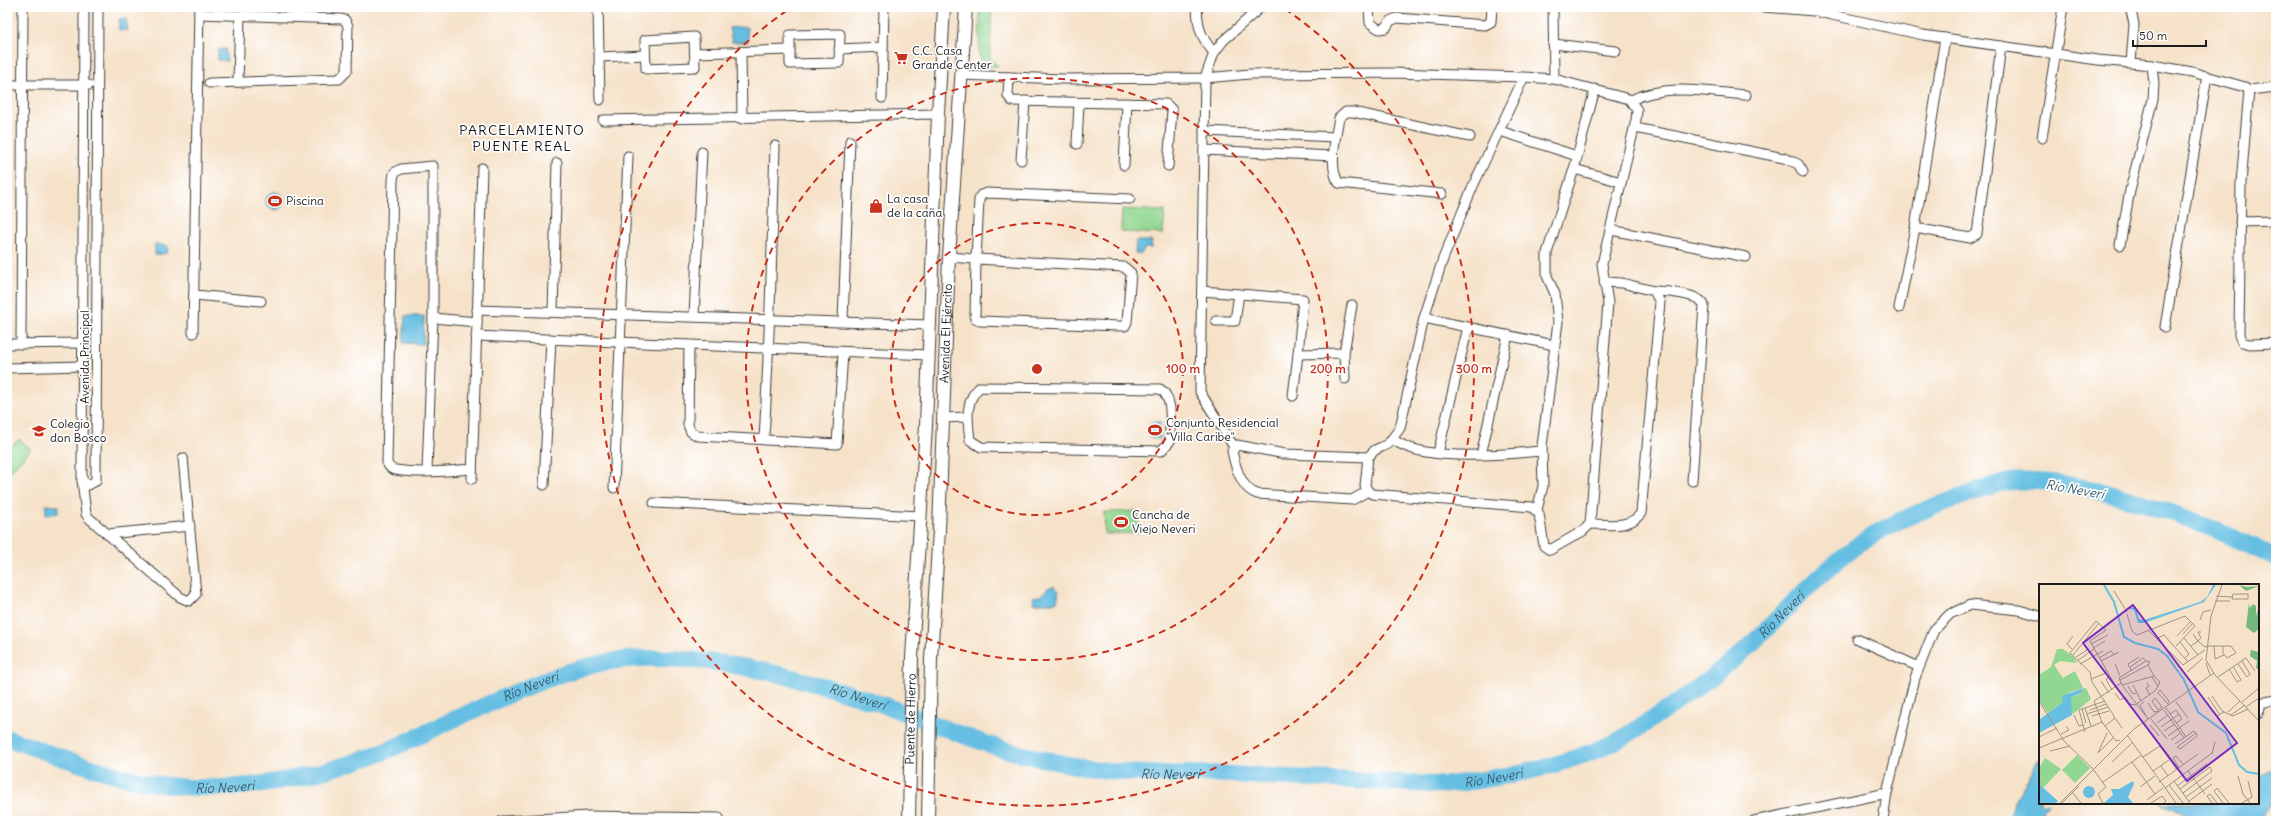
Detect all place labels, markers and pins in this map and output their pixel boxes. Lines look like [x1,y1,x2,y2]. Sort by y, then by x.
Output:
place label: C.C. Casa Grande Center [912,43,992,72]
supermarket icon: C.C. Casa Grande Center [893,50,909,66]
place label: La casa de la caña [887,191,943,220]
sports icon: Piscina [267,193,283,209]
place label: Piscina [286,193,324,208]
shop icon: La casa de la caña [868,198,884,214]
centre of rings [1030,362,1044,376]
place label: Conjunto Residencial "Villa Caribe" [1166,415,1278,444]
place label: Colegio don Bosco [50,416,107,445]
sports icon: Conjunto Residencial "Villa Caribe" [1147,422,1163,438]
school or university icon: Colegio don Bosco [31,423,47,439]
place label: Cancha de Viejo Neveri [1132,507,1195,536]
sports icon: Cancha de Viejo Neveri [1113,514,1129,530]

